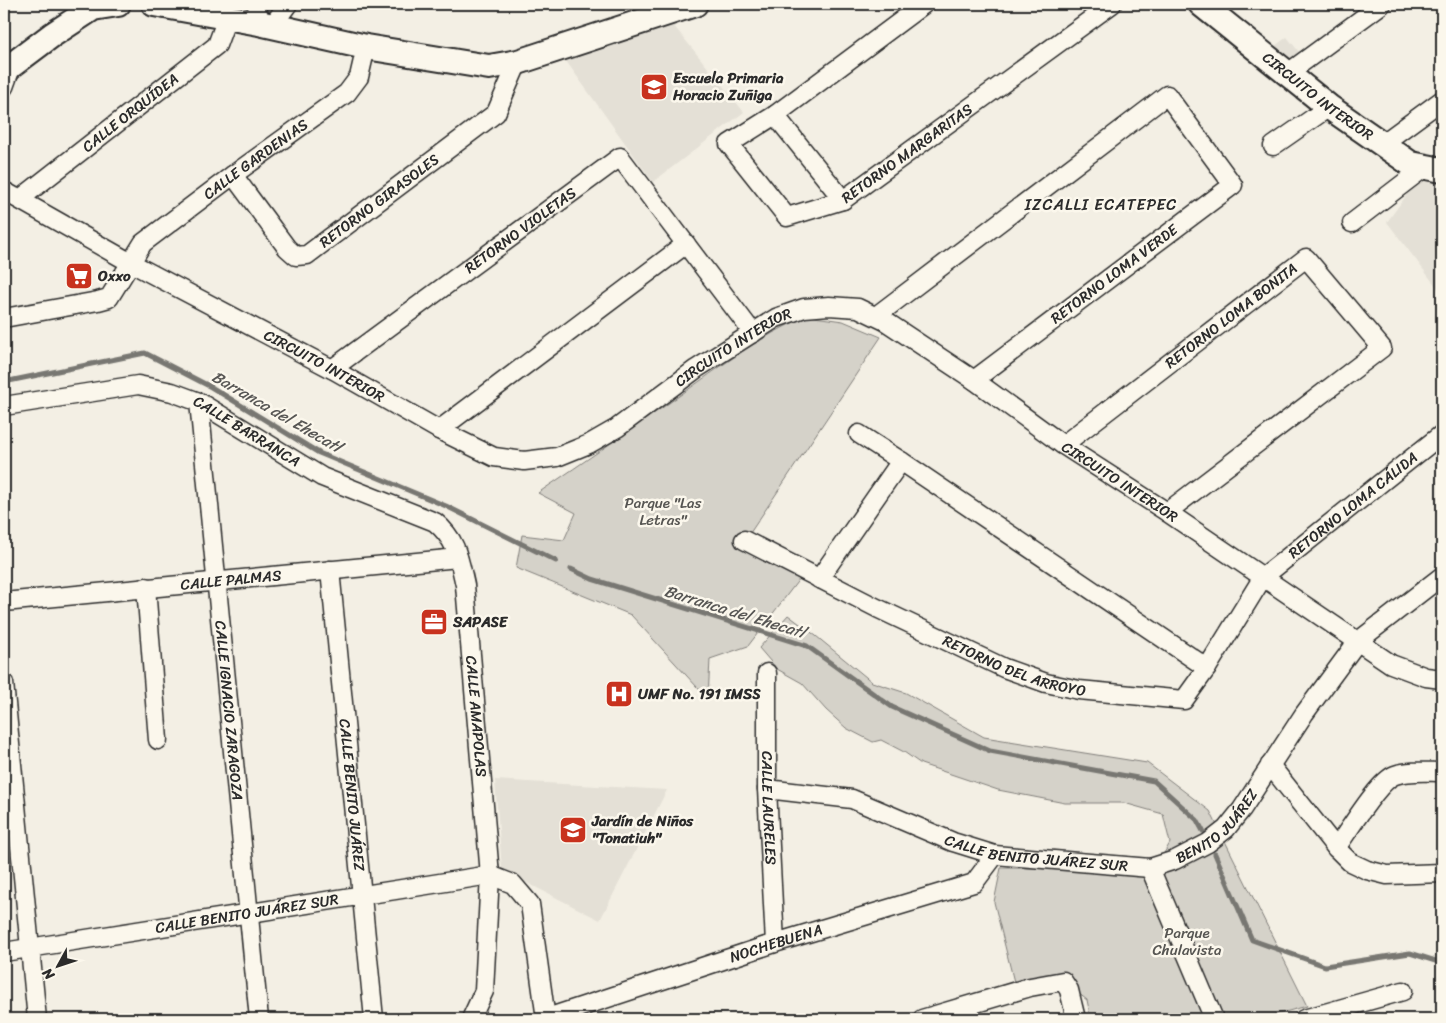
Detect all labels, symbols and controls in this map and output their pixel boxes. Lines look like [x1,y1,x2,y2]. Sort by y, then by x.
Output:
street label: CIRCUITO INTERIOR [1256,45,1379,147]
place label: Escuela Primaria Horacio Zuñiga [672,65,784,108]
street label: CALLE ORQUÍDEA [76,67,184,159]
school or university icon: Escuela Primaria Horacio Zuñiga [639,72,669,102]
street label: RETORNO MARGARITAS [836,96,979,210]
street label: CALLE GARDENIAS [197,111,314,206]
street label: RETORNO GIRASOLES [313,147,445,255]
street label: RETORNO VIOLETAS [459,180,583,280]
district label: IZCALLI ECATEPEC [1024,190,1177,219]
street label: RETORNO LOMA VERDE [1045,216,1185,331]
street label: RETORNO LOMA BONITA [1159,256,1303,375]
supermarket icon: Oxxo [64,261,94,291]
place label: Oxxo [97,263,131,289]
street label: CIRCUITO INTERIOR [669,300,795,394]
street label: CIRCUITO INTERIOR [259,322,390,410]
water label: Barranca del Ehecatl [206,362,350,462]
street label: CALLE BARRANCA [190,388,306,474]
street label: CIRCUITO INTERIOR [1056,434,1184,529]
street label: RETORNO LOMA CÁLIDA [1282,445,1424,565]
park label: Parque "Las Letras" [625,490,701,533]
street label: CALLE PALMAS [179,562,283,598]
water label: Barranca del Ehecatl [661,576,812,648]
office icon: SAPASE [419,607,449,637]
place label: SAPASE [452,609,509,635]
street label: CALLE IGNACIO ZARAGOZA [207,619,251,802]
street label: RETORNO DEL ARROYO [938,628,1087,704]
street label: CALLE AMAPOLAS [458,654,495,779]
hospital icon: UMF No. 191 IMSS [604,679,634,709]
place label: UMF No. 191 IMSS [638,681,761,707]
street label: CALLE BENITO JUÁREZ [332,717,372,873]
street label: CALLE LAURELES [754,751,784,866]
street label: BENITO JUÁREZ [1171,783,1265,871]
place label: Jardín de Niños "Tonatiuh" [591,808,694,851]
school or university icon: Jardín de Niños "Tonatiuh" [558,815,588,845]
street label: CALLE BENITO JUÁREZ SUR [940,827,1129,879]
street label: CALLE BENITO JUÁREZ SUR [153,886,341,941]
street label: NOCHEBUENA [726,916,826,970]
park label: Parque Chulavista [1152,920,1222,963]
north arrow [32,940,82,990]
text: N [36,962,62,987]

